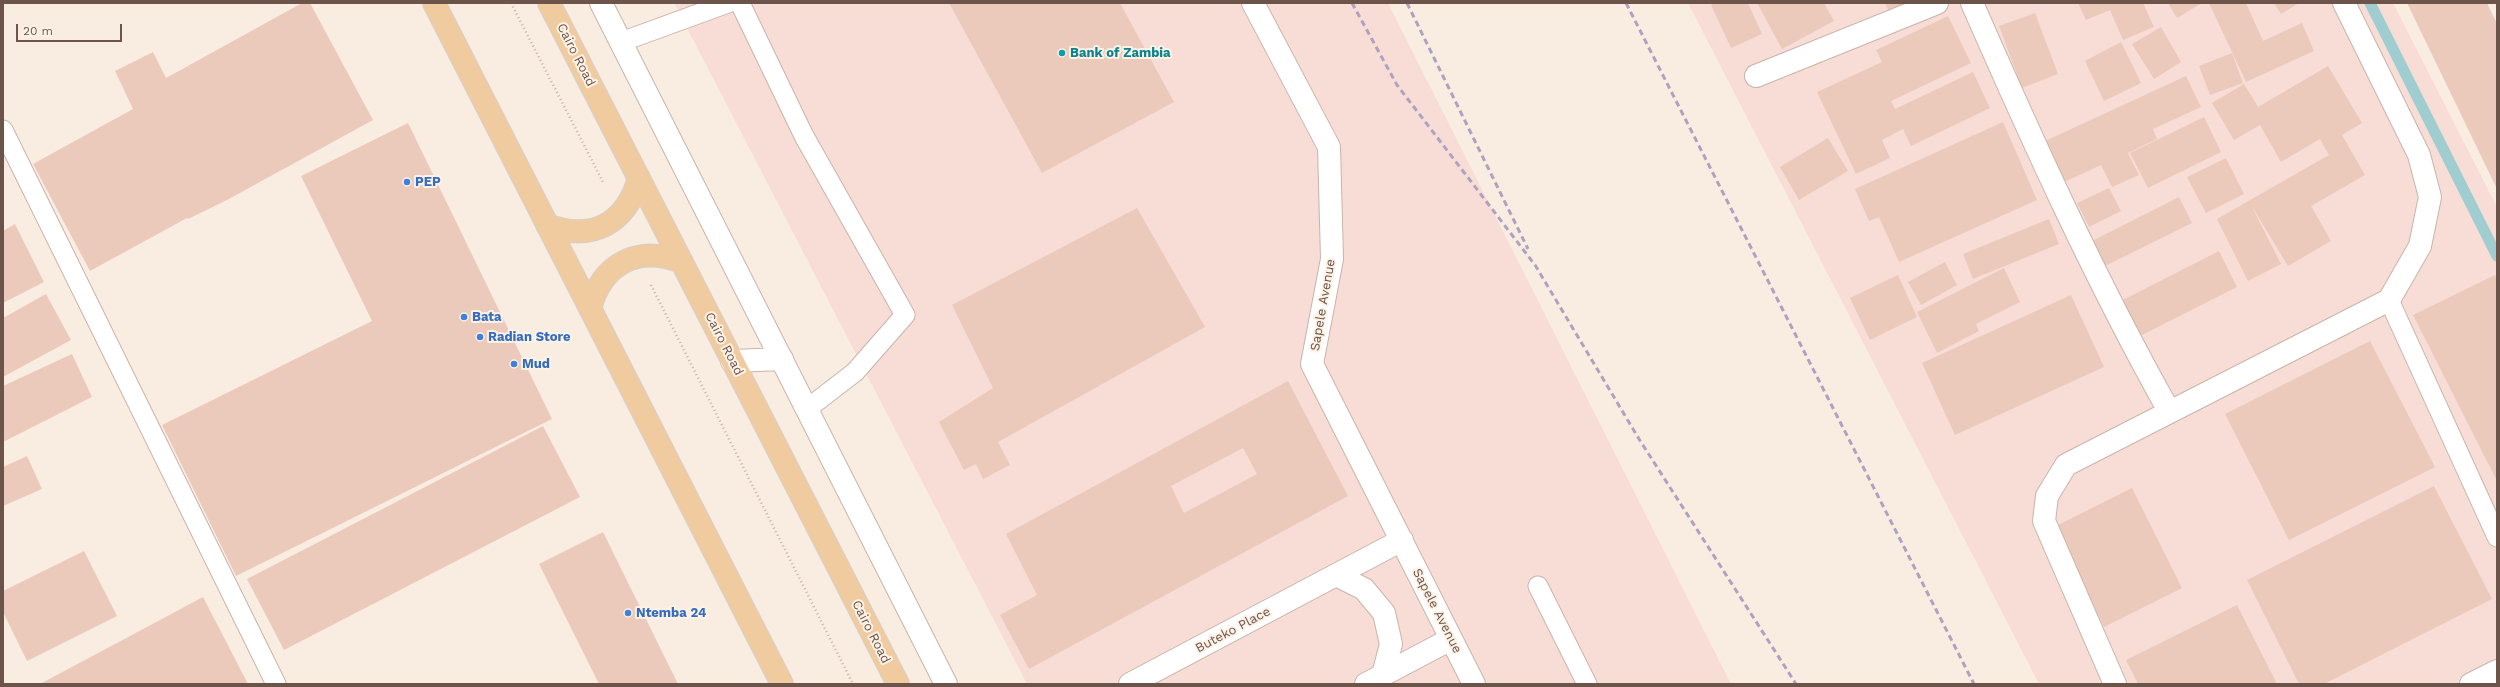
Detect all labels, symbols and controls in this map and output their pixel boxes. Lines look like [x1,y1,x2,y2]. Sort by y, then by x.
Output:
scale bar [18,16,124,42]
street label: Cairo Road [553,21,599,89]
text: 20 m [23,24,53,38]
place label: Bank of Zambia [1070,45,1171,61]
marker: Bank of Zambia [1057,48,1067,58]
place label: PEP [415,174,441,190]
marker: PEP [402,177,412,187]
street label: Sapele Avenue [1307,258,1339,352]
place label: Bata [472,309,501,325]
street label: Cairo Road [701,310,747,378]
marker: Bata [459,312,469,322]
place label: Radian Store [488,329,571,345]
marker: Radian Store [475,332,485,342]
place label: Mud [522,356,550,372]
marker: Mud [509,359,519,369]
street label: Sapele Avenue [1409,566,1465,656]
street label: Cairo Road [848,598,894,666]
street label: Buteko Place [1193,604,1273,656]
place label: Ntemba 24 [636,605,706,621]
marker: Ntemba 24 [623,608,633,618]

